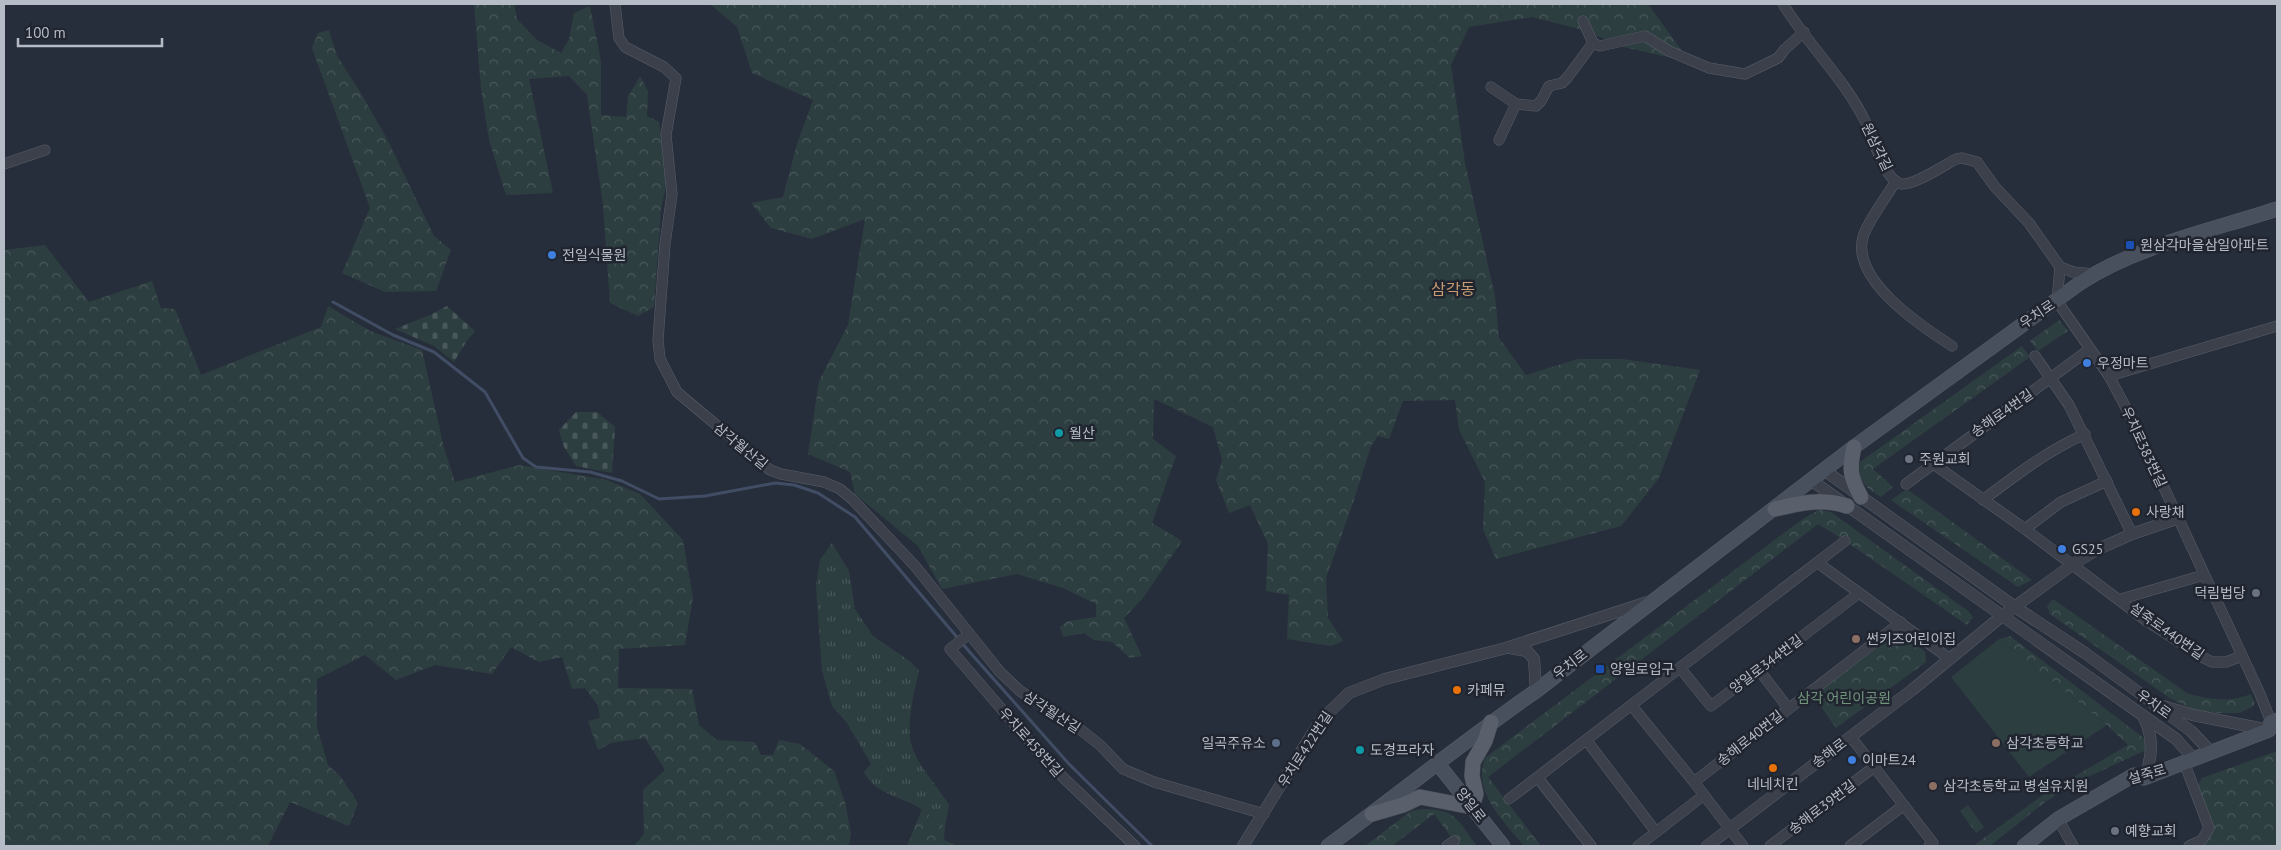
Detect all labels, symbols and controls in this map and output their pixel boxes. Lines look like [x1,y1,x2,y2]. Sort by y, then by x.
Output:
scale bar [18,15,161,47]
text: 100 m [25,23,66,42]
street label: 원삼각길 [1858,120,1896,174]
place label: 원삼각마을삼일아파트 [2140,236,2269,254]
marker: 원삼각마을삼일아파트 [2124,239,2136,251]
place label: 전일식물원 [562,246,626,264]
marker: 전일식물원 [546,249,558,261]
district label: 삼각동 [1431,279,1475,299]
street label: 우치로 [2016,296,2058,332]
place label: 우정마트 [2097,354,2149,372]
marker: 우정마트 [2081,357,2093,369]
street label: 송해로4번길 [1967,385,2037,441]
street label: 우치로383번길 [2117,404,2171,490]
street label: 삼각월산길 [710,419,772,473]
place label: 월산 [1069,424,1095,442]
marker: 월산 [1053,427,1065,439]
place label: 주원교회 [1919,450,1971,468]
marker: 주원교회 [1903,453,1915,465]
place label: 사랑채 [2146,503,2185,521]
marker: 사랑채 [2130,506,2142,518]
place label: GS25 [2072,540,2103,558]
marker: GS25 [2056,543,2068,555]
place label: 덕림법당 [2194,584,2246,602]
marker: 덕림법당 [2250,587,2262,599]
street label: 설죽로440번길 [2126,599,2208,663]
place label: 썬키즈어린이집 [1866,630,1956,648]
street label: 양일로344번길 [1726,631,1806,697]
marker: 썬키즈어린이집 [1850,633,1862,645]
street label: 우치로 [1549,645,1591,683]
place label: 양일로입구 [1610,660,1675,678]
marker: 양일로입구 [1594,663,1606,675]
place label: 카페뮤 [1467,681,1506,699]
marker: 카페뮤 [1451,684,1463,696]
street label: 우치로 [2133,685,2175,723]
street label: 삼각월산길 [1020,687,1084,737]
park label: 삼각 어린이공원 [1797,689,1891,707]
street label: 우치로458번길 [995,704,1067,780]
street label: 송해로40번길 [1713,706,1787,770]
street label: 우치로422번길 [1274,707,1336,791]
place label: 일곡주유소 [1202,734,1266,752]
street label: 송해로 [1808,734,1850,772]
place label: 삼각초등학교 [2006,734,2083,752]
marker: 일곡주유소 [1270,737,1282,749]
marker: 삼각초등학교 [1990,737,2002,749]
place label: 도경프라자 [1370,741,1435,759]
marker: 도경프라자 [1354,744,1366,756]
place label: 이마트24 [1862,751,1916,769]
marker: 이마트24 [1846,754,1858,766]
street label: 설죽로 [2126,760,2168,788]
marker: 네네치킨 [1767,762,1779,774]
place label: 네네치킨 [1747,775,1799,793]
street label: 송해로39번길 [1785,776,1859,838]
place label: 삼각초등학교 병설유치원 [1943,777,2088,795]
marker: 삼각초등학교 병설유치원 [1927,780,1939,792]
street label: 양일로 [1452,784,1490,826]
place label: 예향교회 [2125,822,2177,840]
marker: 예향교회 [2109,825,2121,837]

